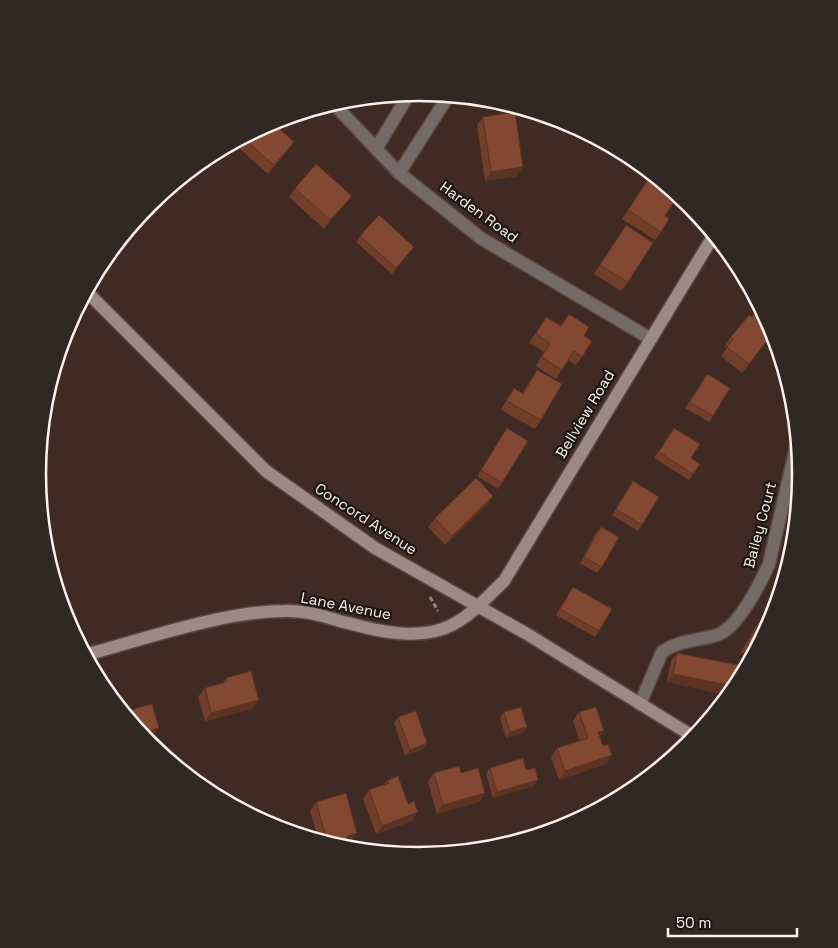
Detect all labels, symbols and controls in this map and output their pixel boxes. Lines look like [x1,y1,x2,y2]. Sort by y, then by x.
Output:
street label: Harden Road [436,177,522,246]
street label: Bellview Road [551,366,618,461]
street label: Concord Avenue [312,478,421,559]
street label: Bailey Court [739,480,780,570]
street label: Lane Avenue [299,587,393,624]
scale bar [668,906,797,938]
text: 50 m [676,913,711,932]

